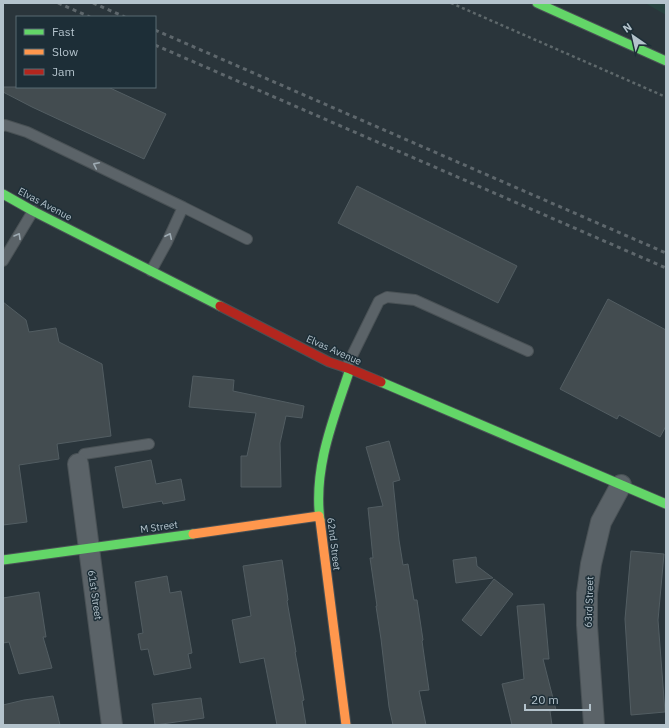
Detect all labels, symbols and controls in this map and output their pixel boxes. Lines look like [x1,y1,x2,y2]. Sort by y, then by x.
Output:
legend [16,16,156,88]
north arrow [613,16,653,56]
text: N [620,20,635,36]
text: Fast [52,24,75,39]
text: Slow [52,44,78,59]
text: Jam [52,64,75,79]
one-way arrow [92,162,100,170]
street label: Elvas Avenue [16,184,75,224]
one-way arrow [13,233,20,240]
one-way arrow [164,233,172,241]
street label: Elvas Avenue [304,332,364,368]
street label: 62nd Street [324,517,344,572]
street label: M Street [139,518,179,536]
street label: 61st Street [85,569,105,621]
street label: 63rd Street [582,576,596,628]
scale bar [525,686,590,712]
text: 20 m [531,692,559,707]

